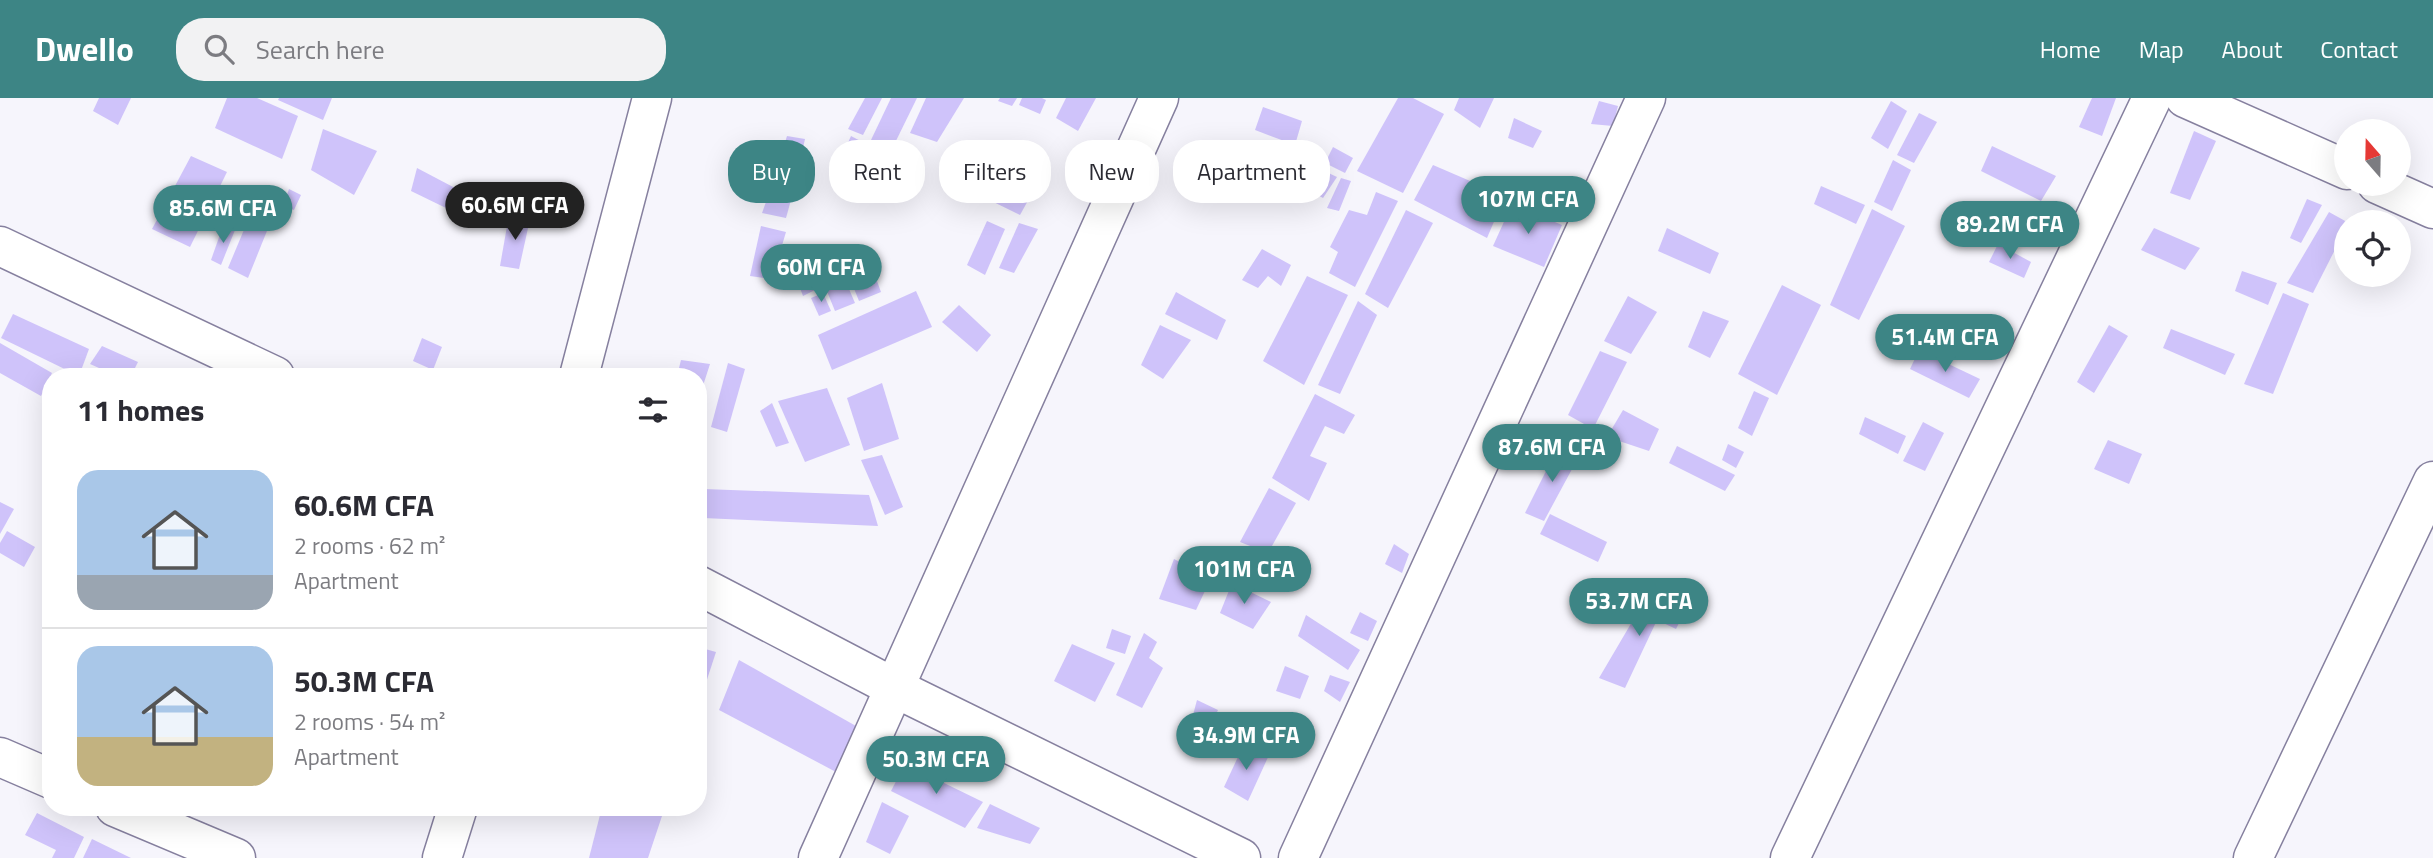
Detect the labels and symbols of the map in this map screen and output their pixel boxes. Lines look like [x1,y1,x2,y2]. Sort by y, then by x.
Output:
north arrow [2334,119,2412,196]
pin: 107M CFA [1456,176,1600,236]
pin: 60.6M CFA [435,183,595,242]
pin: 85.6M CFA [143,186,303,245]
pin: 89.2M CFA [1930,202,2090,261]
pin: 60M CFA [756,244,886,304]
pin: 51.4M CFA [1865,314,2025,374]
pin: 87.6M CFA [1472,424,1632,484]
pin: 101M CFA [1172,546,1316,606]
pin: 53.7M CFA [1559,578,1719,638]
pin: 34.9M CFA [1166,712,1326,772]
pin: 50.3M CFA [856,736,1016,796]

